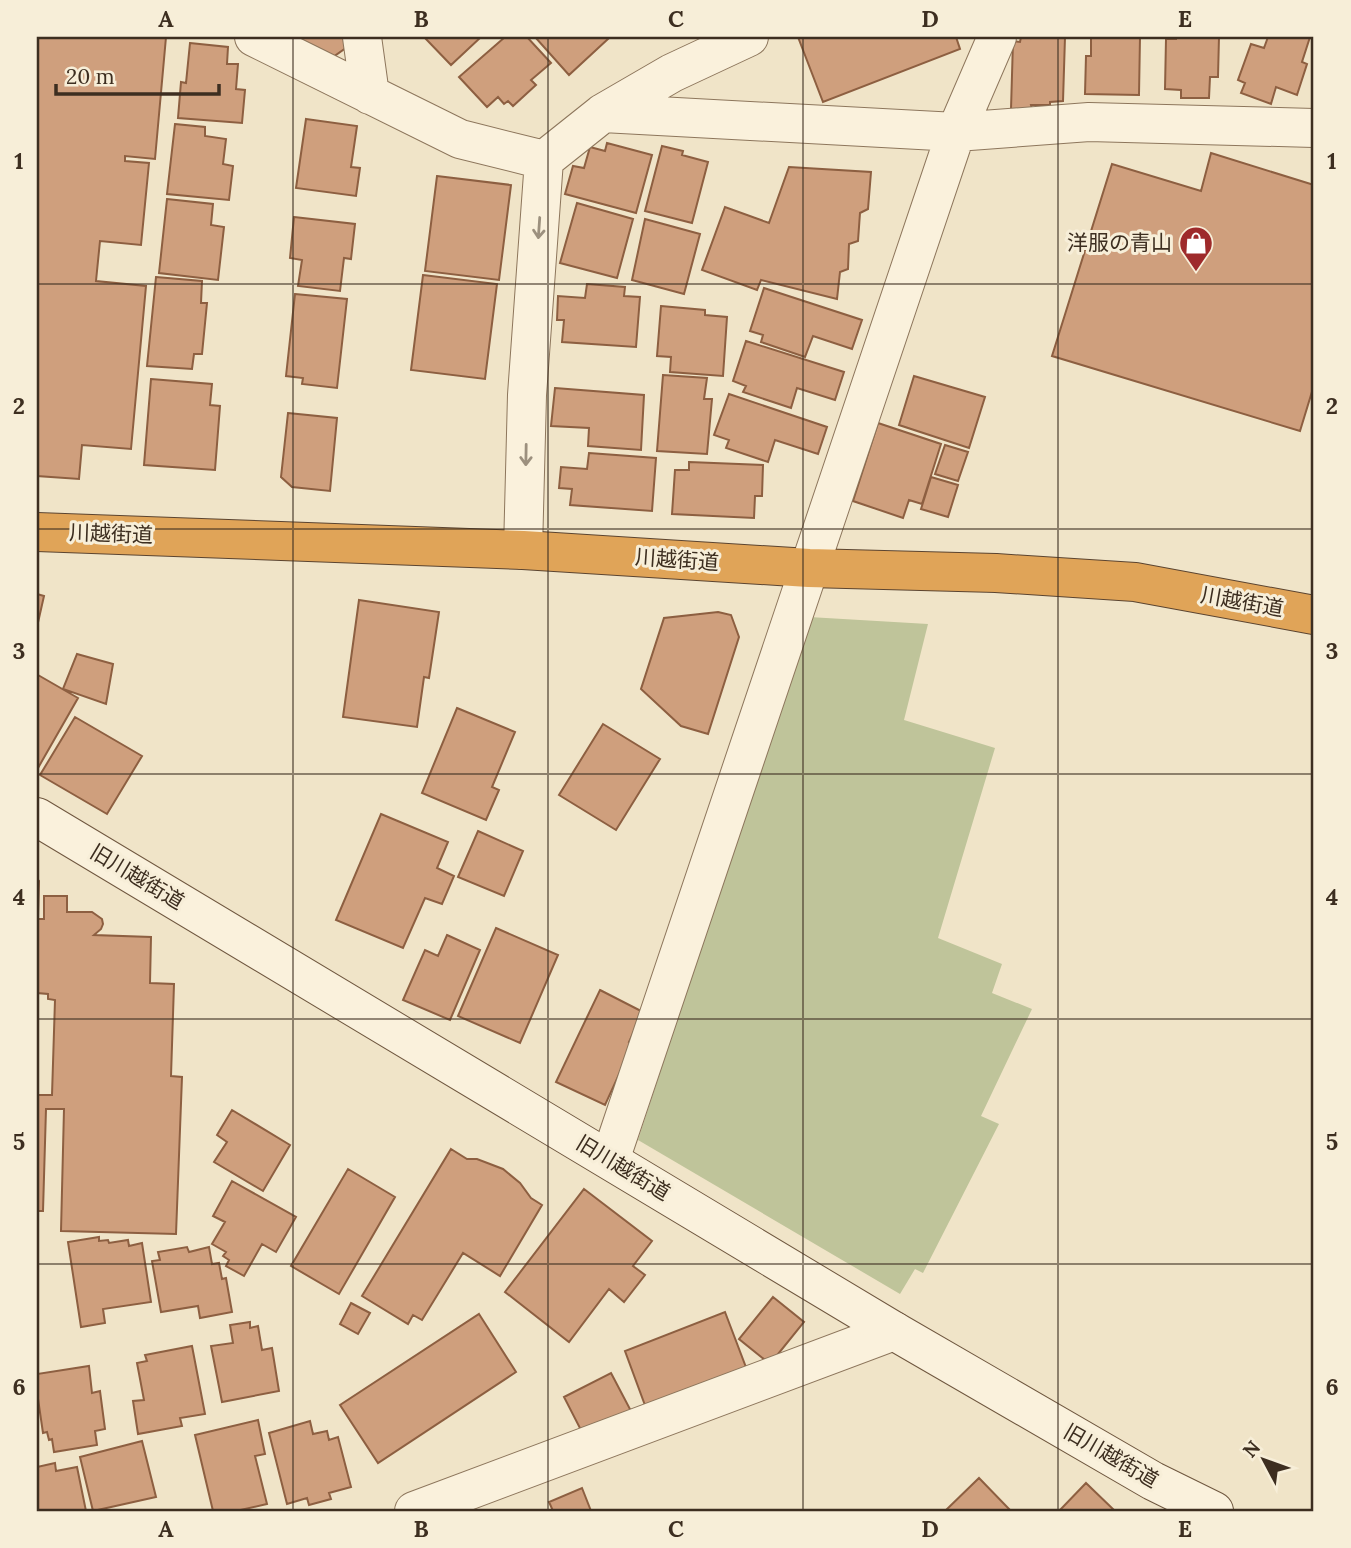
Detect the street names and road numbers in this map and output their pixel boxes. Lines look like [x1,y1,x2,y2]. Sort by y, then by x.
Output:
street label: 川越街道 [69,519,153,548]
street label: 川越街道 [634,543,720,576]
street label: 川越街道 [1198,581,1286,622]
street label: 旧川越街道 [85,838,189,915]
street label: 旧川越街道 [571,1129,675,1206]
street label: 旧川越街道 [1059,1418,1163,1494]

